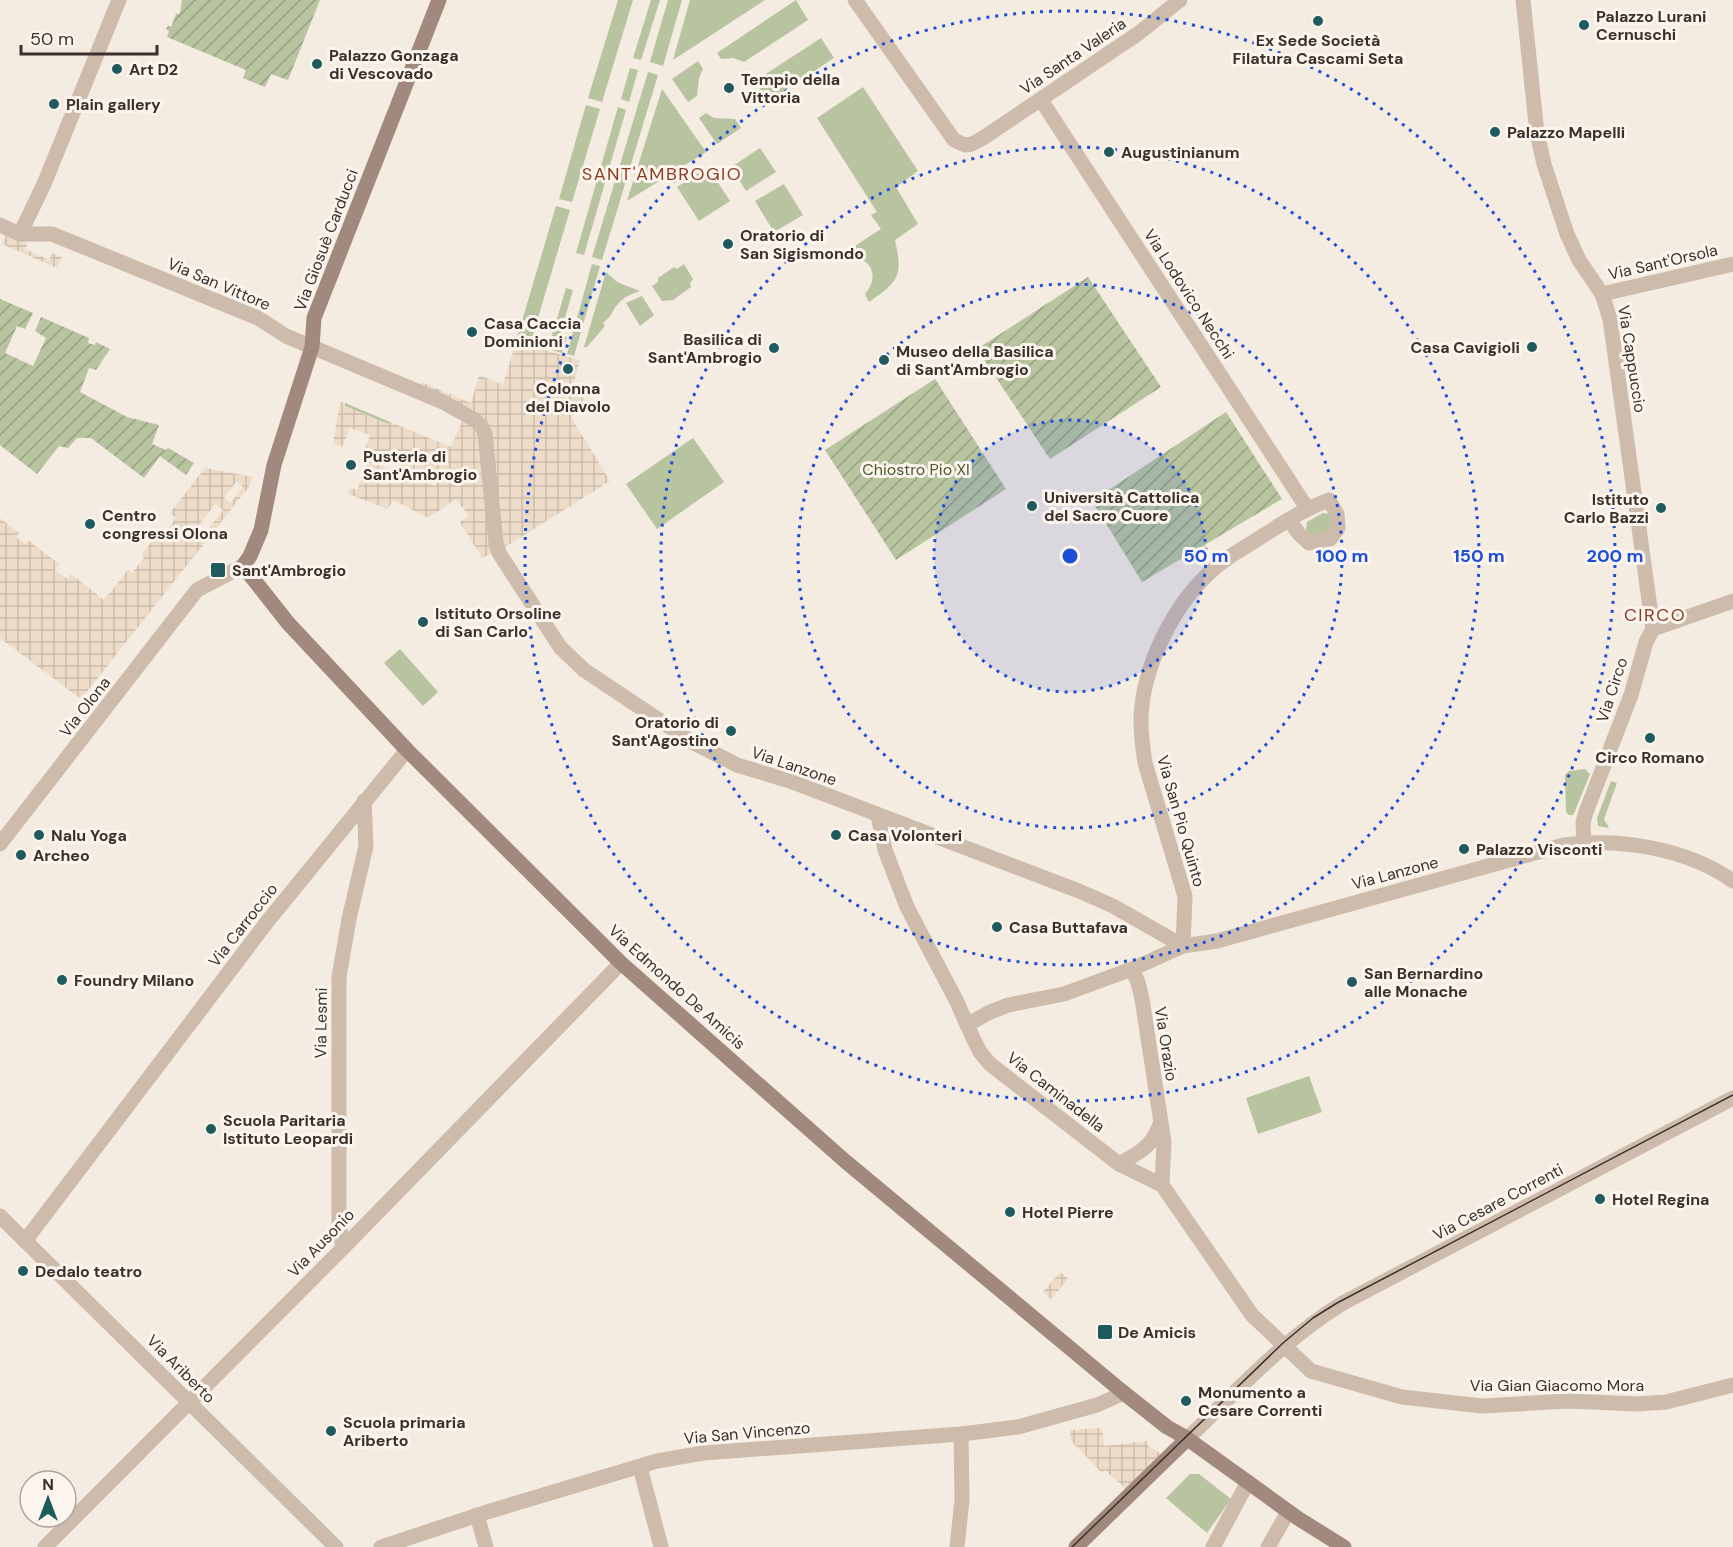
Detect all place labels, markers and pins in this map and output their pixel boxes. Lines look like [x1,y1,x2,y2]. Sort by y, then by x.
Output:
place label: Palazzo Lurani Cernuschi [1596,6,1706,45]
marker: Ex Sede Società Filatura Cascami Seta [1311,14,1325,28]
marker: Palazzo Lurani Cernuschi [1577,18,1591,32]
place label: Ex Sede Società Filatura Cascami Seta [1233,30,1403,69]
place label: Palazzo Gonzaga di Vescovado [329,45,459,84]
marker: Palazzo Gonzaga di Vescovado [310,57,324,71]
place label: Art D2 [129,59,178,80]
marker: Art D2 [110,62,124,76]
place label: Tempio della Vittoria [741,69,840,108]
marker: Tempio della Vittoria [722,81,736,95]
place label: Plain gallery [66,94,161,115]
marker: Plain gallery [47,97,61,111]
place label: Palazzo Mapelli [1507,122,1625,143]
marker: Palazzo Mapelli [1488,125,1502,139]
place label: Augustinianum [1121,142,1239,163]
marker: Augustinianum [1102,145,1116,159]
place label: Oratorio di San Sigismondo [740,225,864,264]
marker: Oratorio di San Sigismondo [721,237,735,251]
place label: Casa Caccia Dominioni [484,313,581,352]
marker: Casa Caccia Dominioni [465,325,479,339]
place label: Basilica di Sant'Ambrogio [648,329,762,368]
place label: Casa Cavigioli [1410,337,1520,358]
marker: Casa Cavigioli [1525,340,1539,354]
marker: Basilica di Sant'Ambrogio [767,341,781,355]
place label: Museo della Basilica di Sant'Ambrogio [896,341,1054,380]
marker: Museo della Basilica di Sant'Ambrogio [877,353,891,367]
marker: Colonna del Diavolo [561,362,575,376]
place label: Colonna del Diavolo [525,378,611,417]
place label: Pusterla di Sant'Ambrogio [363,446,477,485]
marker: Pusterla di Sant'Ambrogio [344,458,358,472]
place label: Università Cattolica del Sacro Cuore [1044,487,1199,526]
place label: Istituto Carlo Bazzi [1564,489,1649,528]
marker: Università Cattolica del Sacro Cuore [1025,499,1039,513]
marker: Istituto Carlo Bazzi [1654,501,1668,515]
place label: Centro congressi Olona [102,505,228,544]
marker: Centro congressi Olona [83,517,97,531]
centre of rings [1060,546,1080,566]
place label: Sant'Ambrogio [232,560,346,581]
marker: Sant'Ambrogio [209,561,227,579]
place label: Istituto Orsoline di San Carlo [435,603,561,642]
marker: Istituto Orsoline di San Carlo [416,615,430,629]
place label: Oratorio di Sant'Agostino [612,712,719,751]
marker: Oratorio di Sant'Agostino [724,724,738,738]
marker: Circo Romano [1643,731,1657,745]
place label: Circo Romano [1595,747,1705,768]
place label: Nalu Yoga [51,825,127,846]
place label: Casa Volonteri [848,825,962,846]
marker: Nalu Yoga [32,828,46,842]
marker: Casa Volonteri [829,828,843,842]
place label: Palazzo Visconti [1476,839,1602,860]
marker: Palazzo Visconti [1457,842,1471,856]
place label: Archeo [33,845,90,866]
marker: Archeo [14,848,28,862]
place label: Casa Buttafava [1009,917,1128,938]
marker: Casa Buttafava [990,920,1004,934]
place label: San Bernardino alle Monache [1364,963,1483,1002]
place label: Foundry Milano [74,970,194,991]
marker: Foundry Milano [55,973,69,987]
marker: San Bernardino alle Monache [1345,975,1359,989]
place label: Scuola Paritaria Istituto Leopardi [223,1110,353,1149]
marker: Scuola Paritaria Istituto Leopardi [204,1122,218,1136]
place label: Hotel Regina [1612,1189,1709,1210]
marker: Hotel Regina [1593,1192,1607,1206]
place label: Hotel Pierre [1022,1202,1114,1223]
marker: Hotel Pierre [1003,1205,1017,1219]
place label: Dedalo teatro [35,1261,142,1282]
marker: Dedalo teatro [16,1264,30,1278]
place label: De Amicis [1118,1322,1196,1343]
marker: De Amicis [1096,1323,1114,1341]
place label: Monumento a Cesare Correnti [1198,1382,1323,1421]
marker: Monumento a Cesare Correnti [1179,1394,1193,1408]
place label: Scuola primaria Ariberto [343,1412,466,1451]
marker: Scuola primaria Ariberto [324,1424,338,1438]

